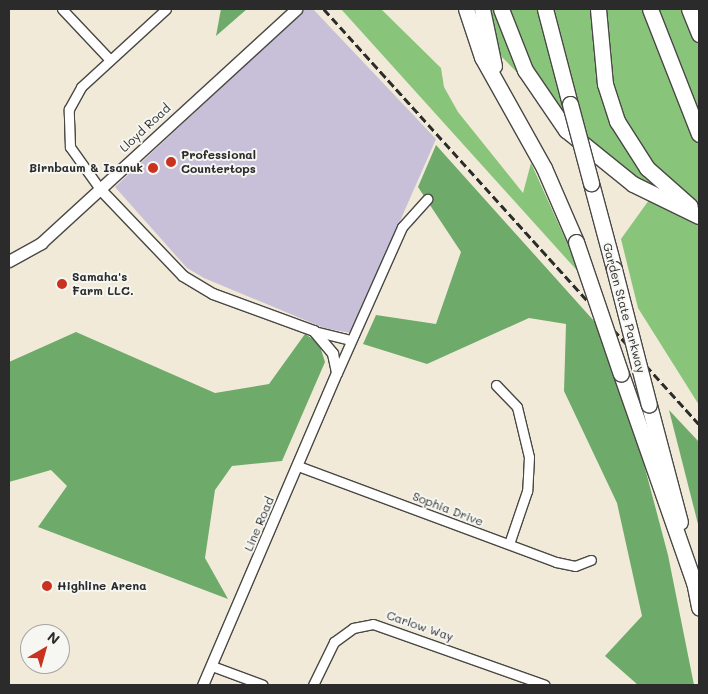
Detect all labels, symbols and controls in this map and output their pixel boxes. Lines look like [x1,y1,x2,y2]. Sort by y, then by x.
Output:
street label: Lloyd Road [117,101,173,155]
place label: Professional Countertops [181,148,256,176]
marker: Professional Countertops [165,156,177,168]
place label: Birnbaum & Isanuk [29,161,143,175]
marker: Birnbaum & Isanuk [147,162,159,174]
street label: Garden State Parkway [600,241,648,375]
place label: Samaha's Farm LLC. [72,270,134,298]
marker: Samaha's Farm LLC. [56,278,68,290]
street label: Sophia Drive [411,489,485,529]
street label: Line Road [241,495,277,553]
place label: Highline Arena [57,579,147,593]
marker: Highline Arena [41,580,53,592]
street label: Carlow Way [385,608,455,644]
north arrow [20,624,70,674]
text: N [44,627,64,648]

